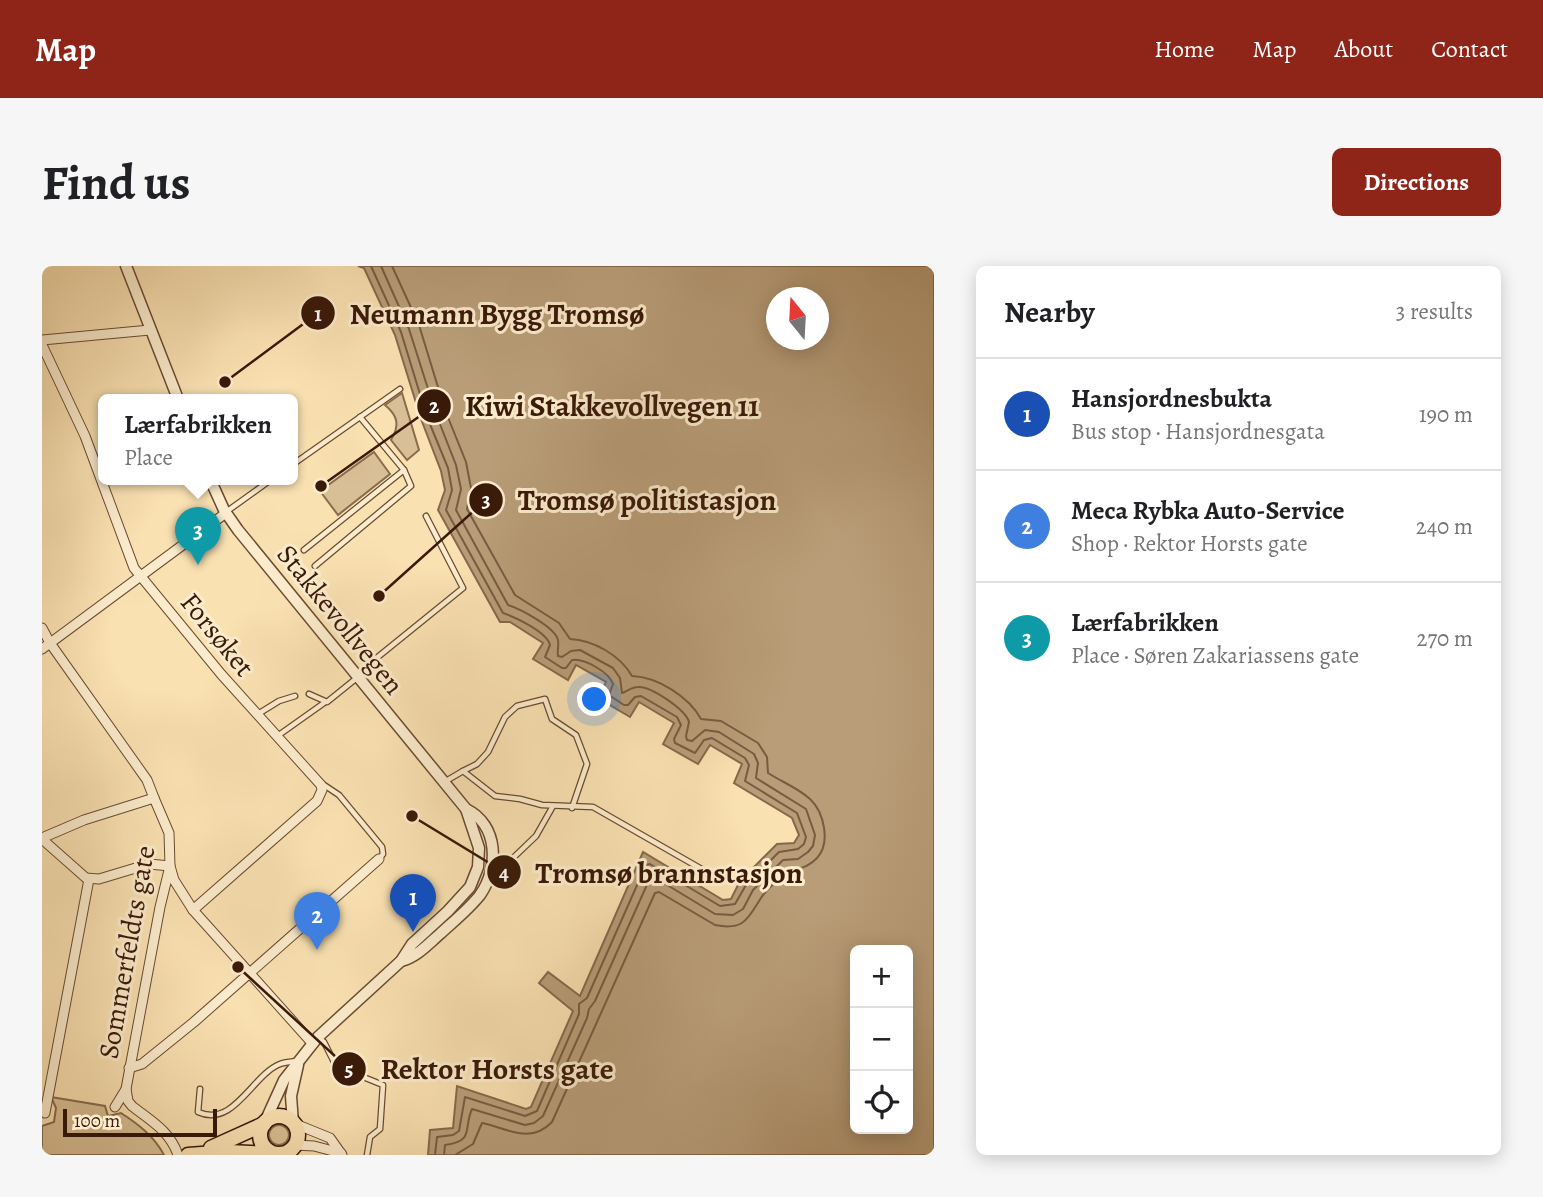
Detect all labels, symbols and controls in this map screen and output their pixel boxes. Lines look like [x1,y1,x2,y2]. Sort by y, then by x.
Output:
text: Map [35,27,96,72]
text: Home [1154,33,1215,65]
text: Map [1253,33,1297,65]
text: About [1335,33,1393,65]
text: Contact [1431,33,1508,65]
button: Directions [1332,148,1501,216]
text: Find us [42,149,190,216]
north arrow [766,287,829,350]
callout: Neumann Bygg Tromsø [300,288,658,339]
text: Nearby [1004,292,1095,332]
text: Neumann Bygg Tromsø [350,294,645,334]
text: 3 results [1396,296,1473,327]
text: 1 [314,300,322,328]
callout: Kiwi Stakkevollvegen 11 [416,380,773,431]
text: Hansjordnesbukta [1071,381,1272,416]
text: Kiwi Stakkevollvegen 11 [465,386,759,426]
text: 2 [429,392,439,420]
popup [98,394,298,485]
text: 1 [1023,399,1031,430]
text: 190 m [1419,399,1473,430]
text: Lærfabrikken [124,407,272,442]
text: Bus stop · Hansjordnesgata [1071,416,1325,447]
text: Place [124,442,173,473]
callout: Tromsø politistasjon [469,474,790,525]
text: Tromsø politistasjon [518,480,776,520]
text: 3 [481,486,491,514]
text: Meca Rybka Auto-Service [1071,493,1345,528]
pin: 3 [175,507,221,565]
text: 2 [1021,511,1033,542]
text: 240 m [1416,511,1473,542]
text: Shop · Rektor Horsts gate [1071,528,1308,559]
street label: Stakkevollvegen [268,537,412,703]
street label: Forsøket [172,585,263,685]
text: Lærfabrikken [1071,605,1219,640]
text: 3 [1022,623,1032,654]
text: 270 m [1416,623,1473,654]
text: Place · Søren Zakariassens gate [1071,640,1359,671]
your location [577,682,611,716]
street label: Sommerfeldts gate [90,843,164,1062]
callout: Tromsø brannstasjon [487,847,817,898]
text: Tromsø brannstasjon [535,853,803,893]
text: 4 [499,859,509,887]
pin: 1 [390,874,436,932]
pin: 2 [294,892,340,950]
map controls [850,945,913,1134]
button: + [850,945,913,1008]
button: − [850,1008,913,1071]
callout: Rektor Horsts gate [332,1043,628,1094]
text: Rektor Horsts gate [380,1049,614,1089]
text: 5 [345,1055,354,1083]
button: locate [850,1071,913,1134]
scale bar [63,1106,217,1138]
text: 100 m [74,1108,120,1134]

